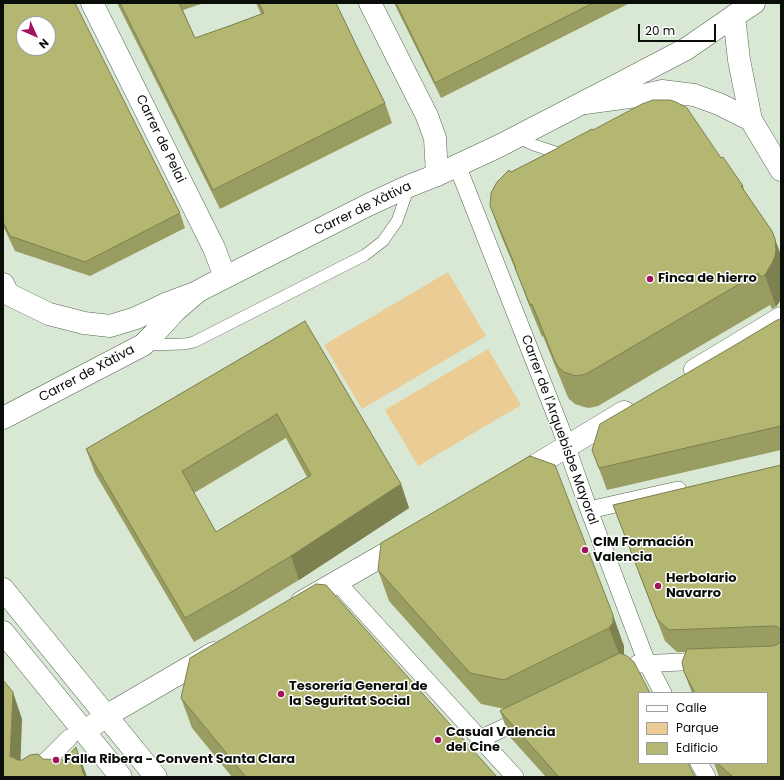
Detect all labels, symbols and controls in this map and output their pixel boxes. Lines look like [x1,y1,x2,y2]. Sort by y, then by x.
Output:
north arrow [16,16,56,56]
scale bar [640,16,718,42]
text: 20 m [645,22,675,39]
text: N [35,35,52,52]
street label: Carrer de Pelai [132,92,188,186]
street label: Carrer de Xàtiva [312,179,414,239]
place label: Finca de hierro [658,271,757,287]
marker: Finca de hierro [645,274,655,284]
street label: Carrer de l'Arquebisbe Mayoral [517,333,601,527]
street label: Carrer de Xàtiva [37,342,137,406]
place label: CIM Formación Valencia [593,535,694,566]
marker: CIM Formación Valencia [580,545,590,555]
place label: Herbolario Navarro [666,571,737,602]
marker: Herbolario Navarro [653,581,663,591]
place label: Tesorería General de la Seguritat Social [289,679,428,710]
marker: Tesorería General de la Seguritat Social [276,689,286,699]
legend [638,692,768,764]
text: Calle [676,699,707,716]
text: Parque [676,719,719,736]
place label: Casual Valencia del Cine [446,725,556,756]
marker: Casual Valencia del Cine [433,735,443,745]
text: Edificio [676,739,718,756]
place label: Falla Ribera - Convent Santa Clara [64,752,295,768]
marker: Falla Ribera - Convent Santa Clara [51,755,61,765]

